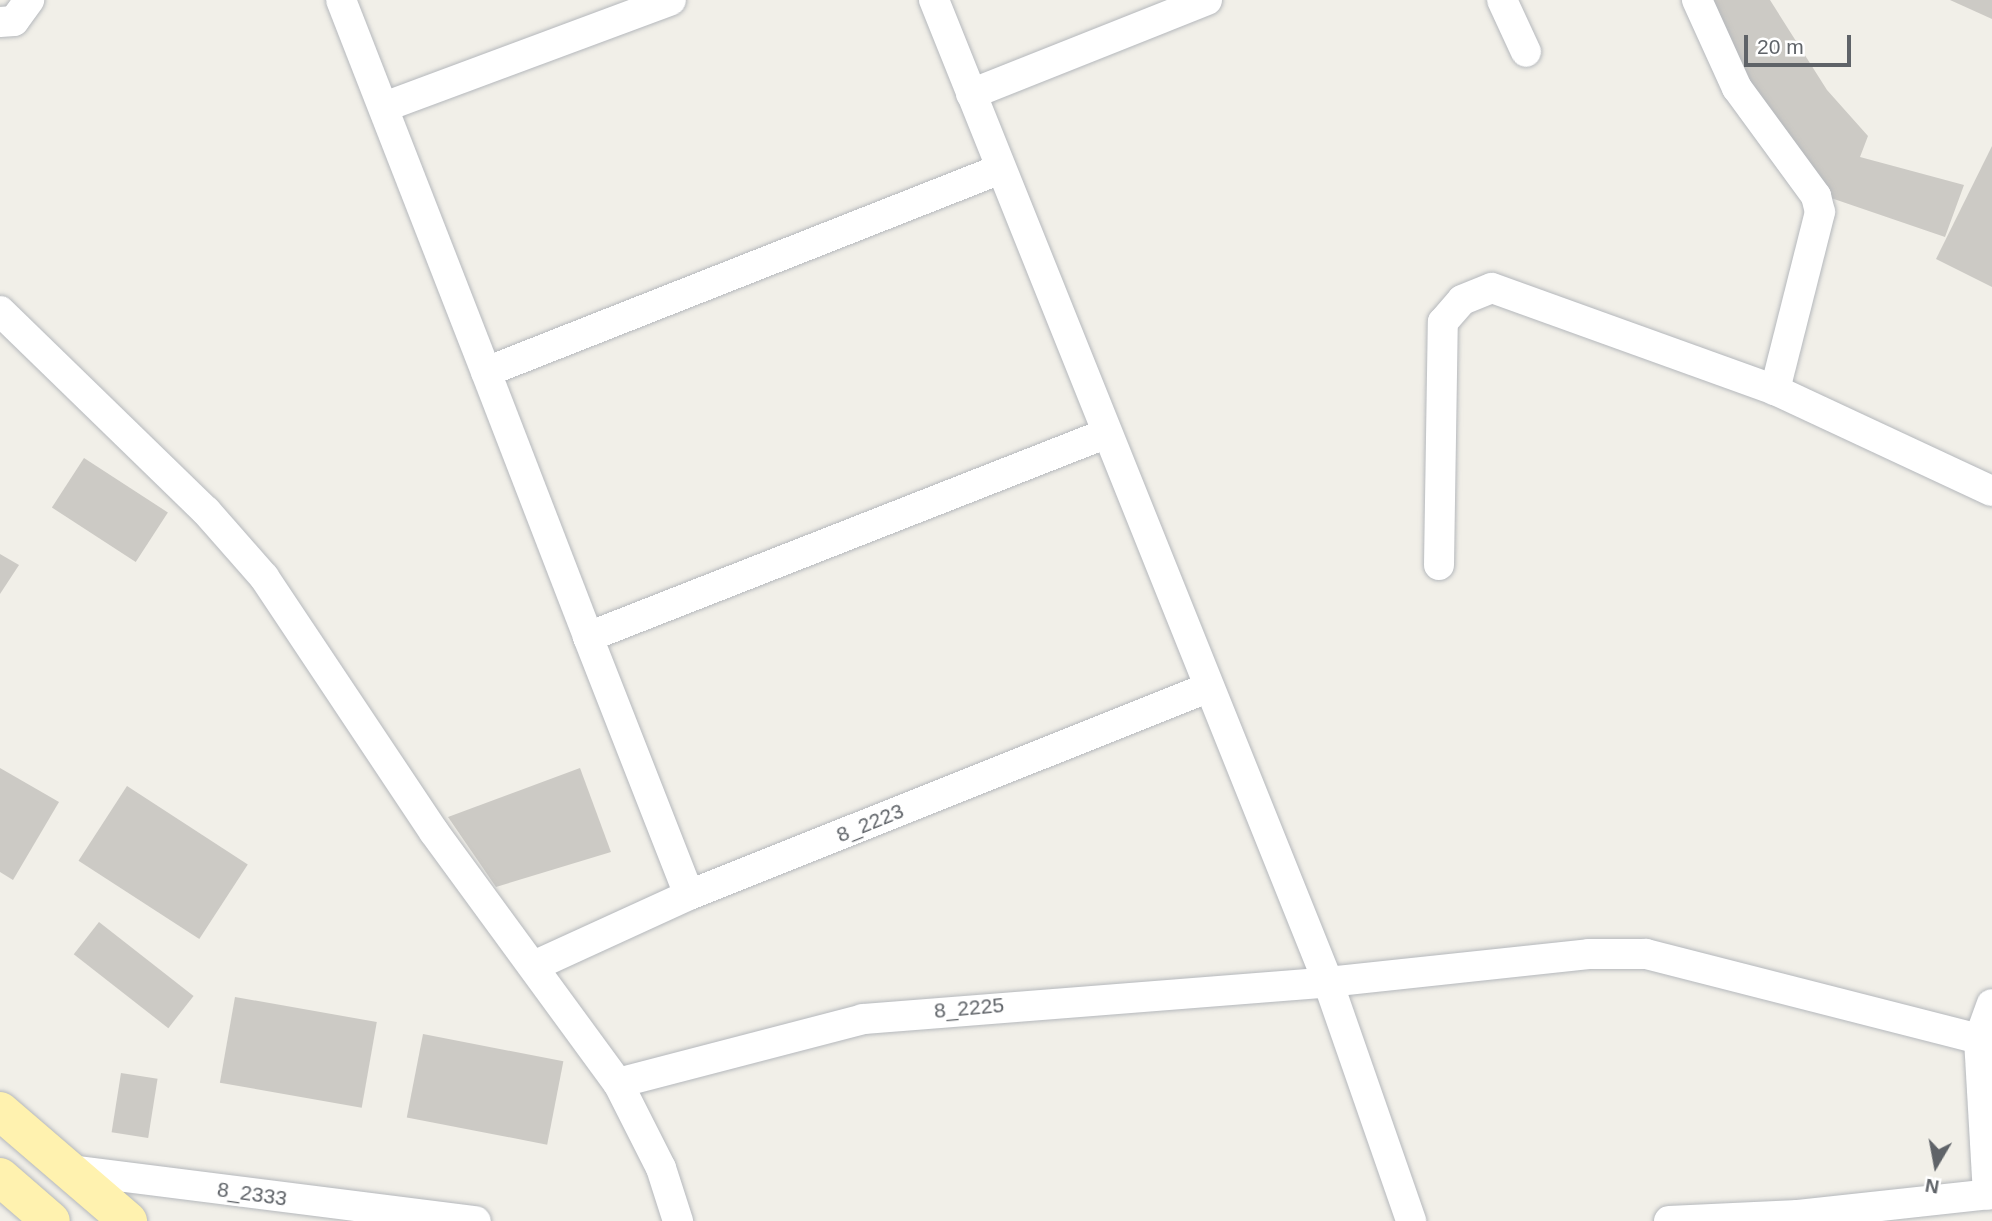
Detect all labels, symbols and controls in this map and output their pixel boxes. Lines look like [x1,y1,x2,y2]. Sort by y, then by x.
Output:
scale bar [1747,21,1854,65]
text: 20 m [1757,35,1804,58]
street label: 8_2223 [833,798,907,848]
street label: 8_2225 [933,992,1005,1024]
north arrow [1901,1130,1971,1200]
text: N [1924,1175,1941,1198]
street label: 8_2333 [216,1177,288,1211]

